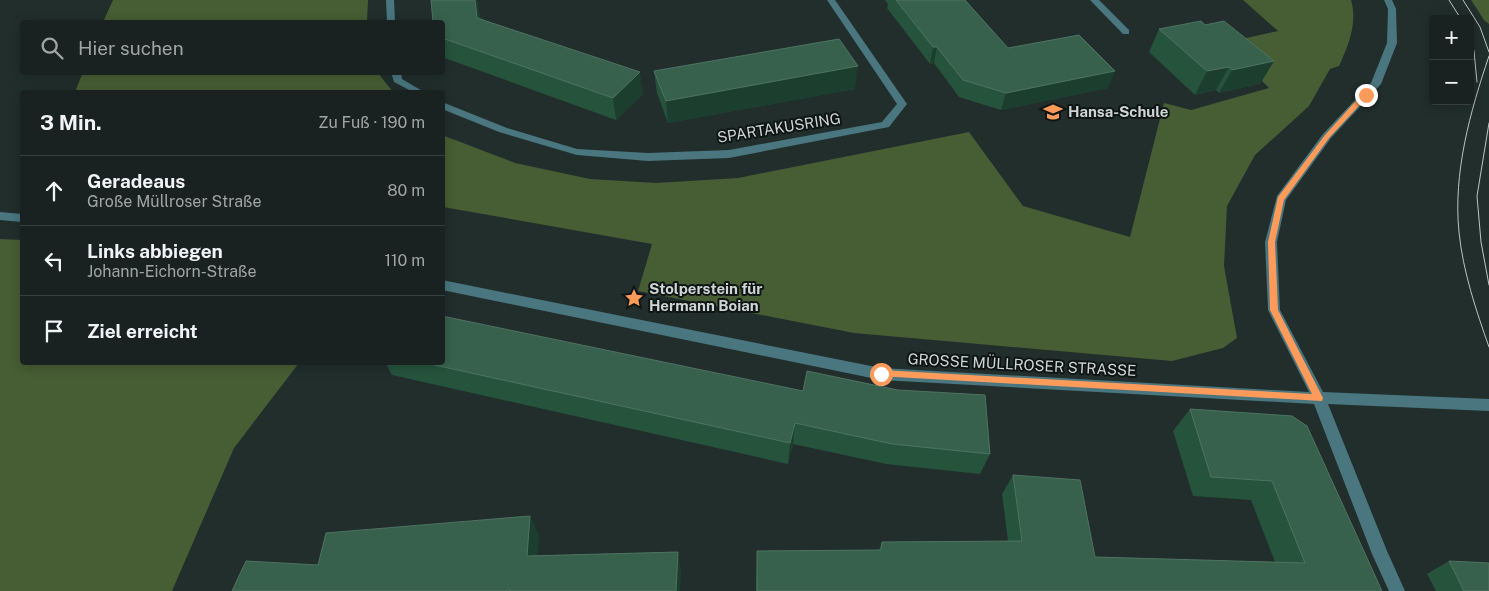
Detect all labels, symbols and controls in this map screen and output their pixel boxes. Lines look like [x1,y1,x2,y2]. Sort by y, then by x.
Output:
map controls [1429,15,1474,105]
button: + [1429,15,1474,60]
search box [20,20,445,75]
icon: search [38,34,66,62]
text: Hier suchen [78,37,184,59]
button: − [1429,60,1474,105]
route end [1355,84,1378,107]
school or university icon: Hansa-Schule [1042,101,1064,123]
place label: Hansa-Schule [1068,103,1168,120]
street label: SPARTAKUSRING [716,109,842,146]
text: 3 Min. [40,110,102,135]
text: Zu Fuß · 190 m [318,113,425,132]
text: Geradeaus [87,170,185,192]
icon: ahead [40,177,68,205]
text: 80 m [387,181,425,200]
text: Große Müllroser Straße [87,192,261,211]
text: Links abbiegen [87,240,223,262]
icon: left [40,247,68,275]
text: 110 m [384,251,425,270]
text: Johann-Eichorn-Straße [87,262,256,281]
place label: Stolperstein für Hermann Boian [649,280,763,314]
place icon: Stolperstein für Hermann Boian [623,287,645,309]
icon: arrive [40,317,68,345]
text: Ziel erreicht [87,320,198,342]
street label: GROSSE MÜLLROSER STRASSE [907,349,1137,379]
route start [870,363,893,386]

